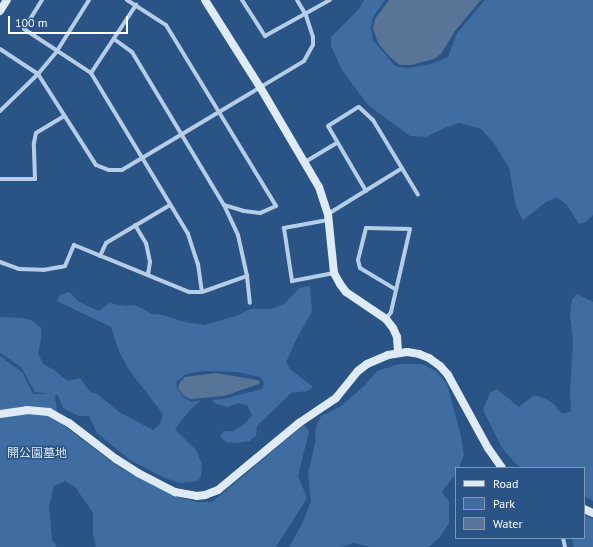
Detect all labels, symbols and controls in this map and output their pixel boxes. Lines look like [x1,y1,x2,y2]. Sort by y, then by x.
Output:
scale bar [10,8,130,34]
text: 100 m [15,15,48,30]
park label: 開公園墓地 [7,446,67,460]
legend [455,467,585,539]
text: Road [493,476,518,491]
text: Park [493,496,515,511]
text: Water [493,516,523,531]

